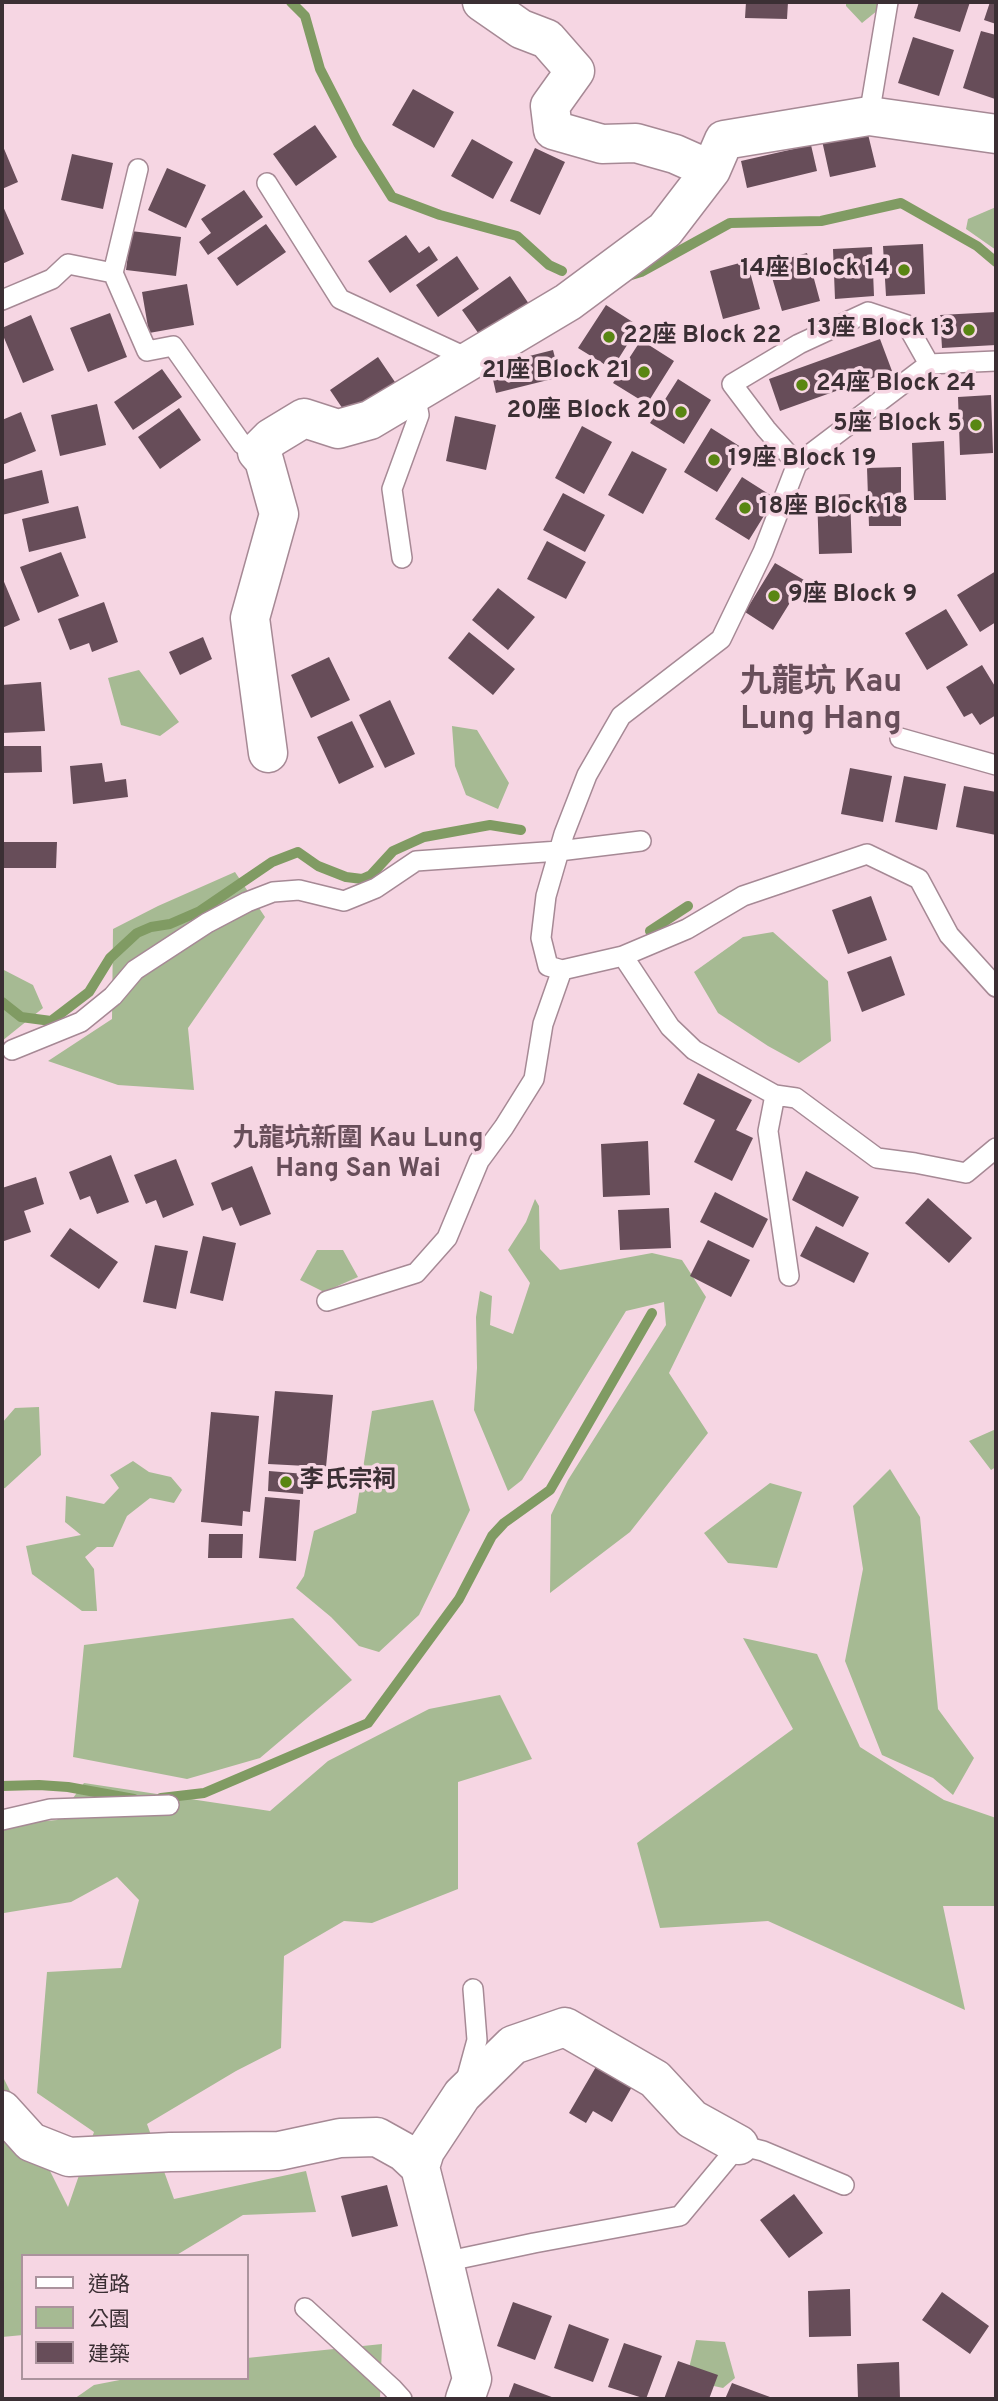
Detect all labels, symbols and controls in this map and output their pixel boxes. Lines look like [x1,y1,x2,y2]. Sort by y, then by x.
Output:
place label: 14座 Block 14 [740,256,890,284]
marker: 14座 Block 14 [896,262,912,278]
place label: 13座 Block 13 [807,316,955,344]
marker: 13座 Block 13 [961,322,977,338]
place label: 22座 Block 22 [623,323,781,351]
marker: 22座 Block 22 [601,329,617,345]
place label: 21座 Block 21 [482,358,630,386]
marker: 21座 Block 21 [636,364,652,380]
place label: 24座 Block 24 [816,371,976,399]
marker: 24座 Block 24 [794,377,810,393]
place label: 20座 Block 20 [506,398,667,426]
marker: 20座 Block 20 [673,404,689,420]
place label: 5座 Block 5 [833,411,962,439]
marker: 5座 Block 5 [968,417,984,433]
place label: 19座 Block 19 [728,446,876,474]
marker: 19座 Block 19 [706,452,722,468]
place label: 18座 Block 18 [759,494,908,522]
marker: 18座 Block 18 [737,500,753,516]
place label: 9座 Block 9 [788,582,917,610]
marker: 9座 Block 9 [766,588,782,604]
district label: 九龍坑 Kau Lung Hang [740,666,902,741]
district label: 九龍坑新圍 Kau Lung Hang San Wai [232,1125,484,1186]
place label: 李氏宗祠 [300,1468,396,1496]
marker: 李氏宗祠 [278,1474,294,1490]
legend [21,2254,248,2380]
text: 道路 [88,2272,130,2299]
text: 公園 [88,2307,130,2334]
text: 建築 [88,2342,130,2369]

